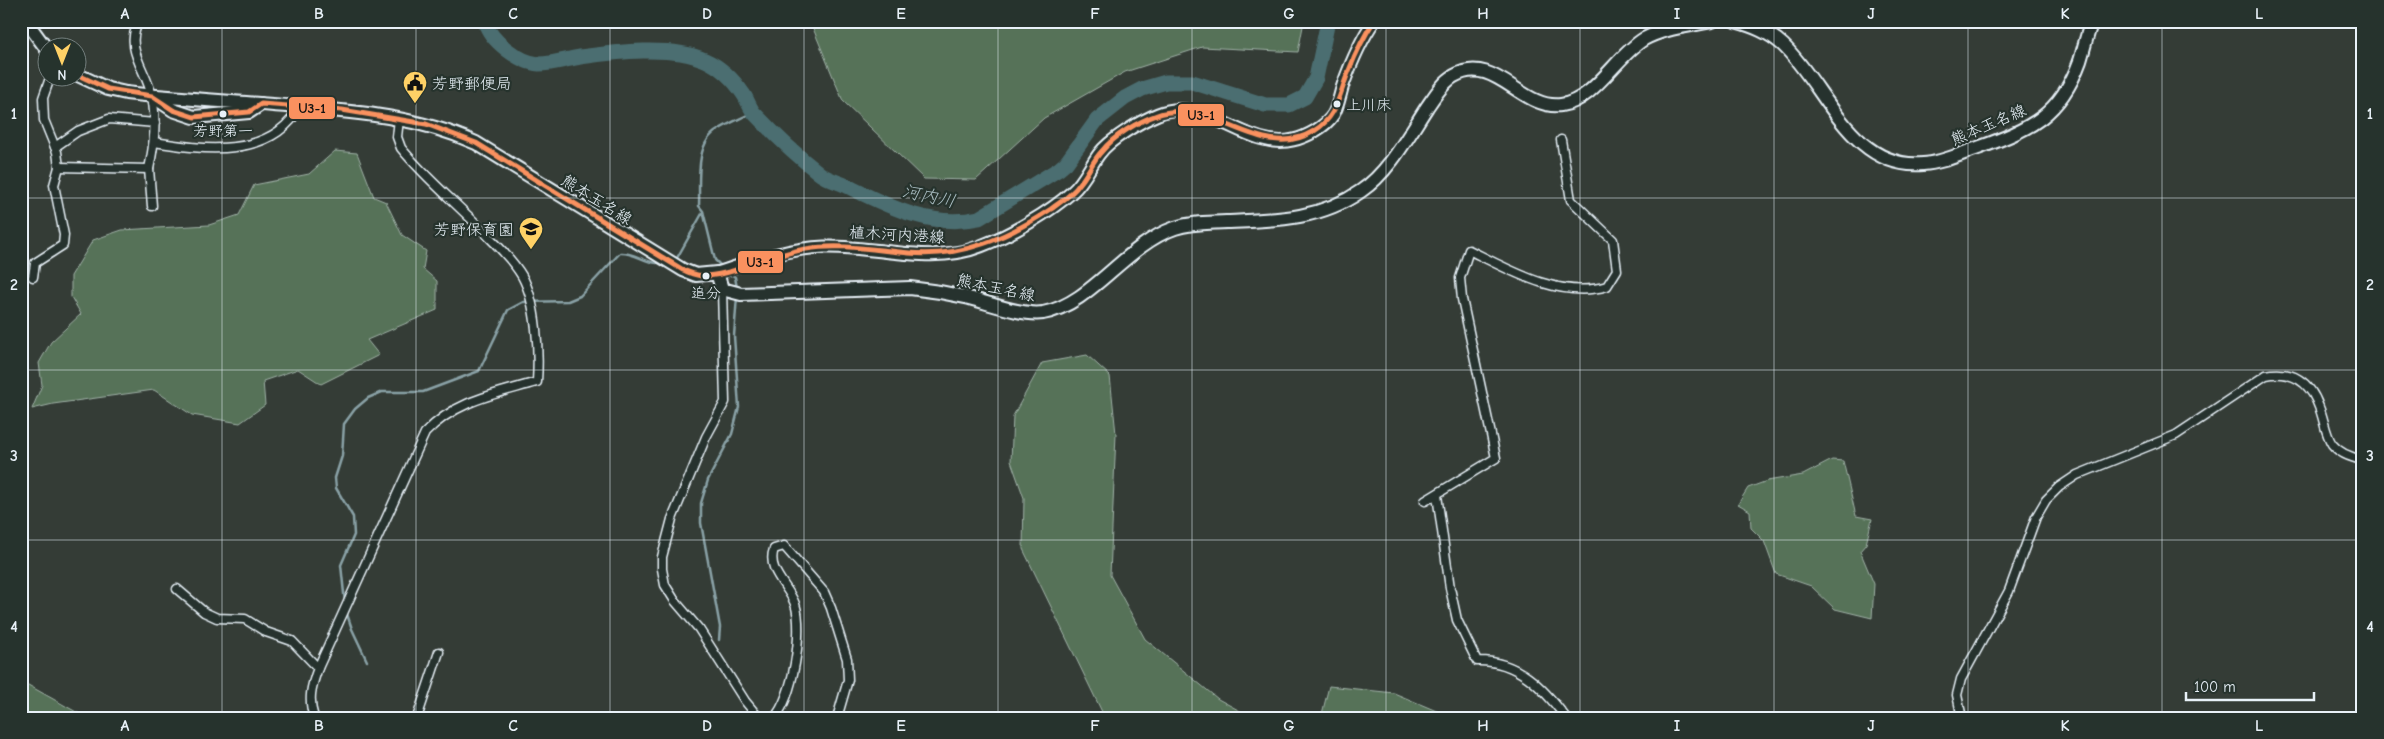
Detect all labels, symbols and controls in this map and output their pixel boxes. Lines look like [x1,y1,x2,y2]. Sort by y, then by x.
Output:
text: A [121,5,130,23]
text: B [314,5,324,23]
text: C [508,5,518,23]
text: D [702,5,712,23]
text: E [896,5,906,23]
text: F [1090,5,1100,23]
text: G [1283,5,1295,23]
text: H [1477,5,1489,23]
text: I [1674,5,1680,23]
text: J [1867,5,1875,23]
text: K [2060,5,2070,23]
text: L [2255,5,2263,23]
north arrow [38,38,88,88]
text: N [57,66,67,83]
public building icon: 芳野郵便局 [402,70,428,104]
place label: 芳野郵便局 [432,75,512,93]
line badge: U3-1 [288,96,336,120]
place label: 上川床 [1346,96,1391,114]
marker: 上川床 [1332,99,1342,109]
text: U3-1 [298,100,326,117]
street label: 熊本玉名線 [1948,101,2029,149]
line badge: U3-1 [1177,103,1225,127]
text: 1 [11,105,17,123]
text: 1 [2367,105,2373,123]
text: U3-1 [1187,107,1215,124]
marker: 芳野第一 [218,109,228,119]
place label: 芳野第一 [193,122,253,140]
street label: 熊本玉名線 [558,171,635,229]
water label: 河内川 [900,181,957,212]
school or university icon: 芳野保育園 [518,216,544,250]
place label: 芳野保育園 [434,221,514,239]
street label: 植木河内港線 [849,223,945,246]
line badge: U3-1 [737,250,784,274]
text: U3-1 [746,254,774,271]
marker: 追分 [701,271,711,281]
street label: 熊本玉名線 [955,271,1037,305]
text: 2 [10,276,18,294]
text: 2 [2366,276,2374,294]
place label: 追分 [691,284,721,302]
text: 3 [10,447,18,465]
text: 3 [2366,447,2374,465]
text: 4 [10,618,18,636]
text: 4 [2366,618,2374,636]
scale bar [2186,669,2314,701]
text: 100 m [2194,678,2236,696]
text: A [121,717,130,735]
text: B [314,717,324,735]
text: C [508,717,518,735]
text: D [702,717,712,735]
text: E [896,717,906,735]
text: F [1090,717,1100,735]
text: G [1283,717,1295,735]
text: H [1477,717,1489,735]
text: I [1674,717,1680,735]
text: J [1867,717,1875,735]
text: K [2060,717,2070,735]
text: L [2255,717,2263,735]

